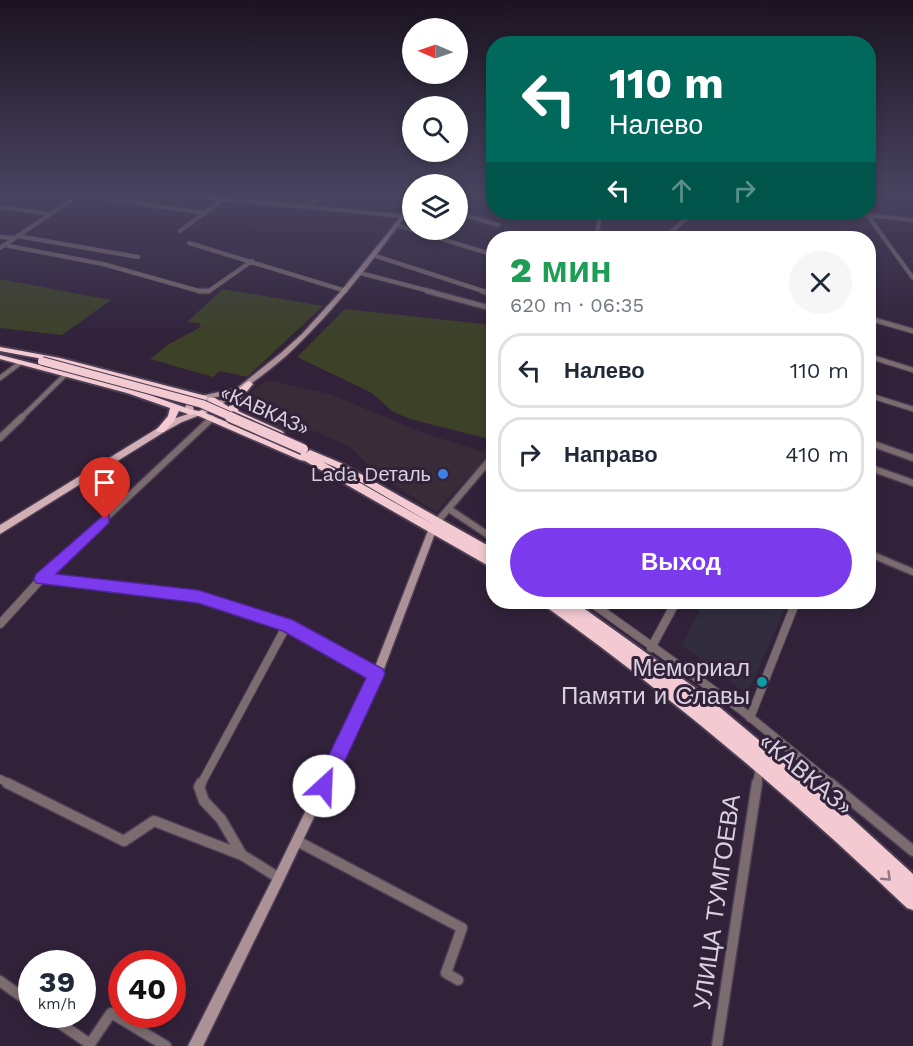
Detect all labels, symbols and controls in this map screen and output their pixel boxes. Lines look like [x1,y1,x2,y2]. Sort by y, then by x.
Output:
north arrow [402,18,468,84]
map controls [402,18,468,240]
text: 110 m [609,59,724,108]
icon: left [510,60,588,138]
button: search [402,96,468,162]
text: Налево [609,109,703,141]
button: layers [402,174,468,240]
icon: left [602,174,635,207]
icon: ahead [665,174,698,207]
icon: right [728,174,761,207]
text: 2 мин [510,249,612,291]
button: close [789,251,852,314]
text: 620 m · 06:35 [510,293,644,317]
icon: left [513,354,546,387]
text: Налево [564,358,645,383]
text: 110 m [790,358,849,383]
street label: «КАВКАЗ» [217,380,313,440]
icon: right [513,438,546,471]
text: Направо [564,442,658,467]
text: 410 m [785,442,849,467]
pin [79,457,130,519]
place label: Lada Dеталь [310,462,431,486]
icon: arrive [88,466,121,499]
marker: Lada Dеталь [436,467,450,481]
button: Выход [510,528,852,597]
place label: Мемориал Памяти и Славы [561,654,750,710]
marker: Мемориал Памяти и Славы [755,675,769,689]
street label: «КАВКАЗ» [753,727,859,821]
position arrow [292,754,356,818]
street label: УЛИЦА ТУМГОЕВА [688,793,746,1011]
one-way arrow [879,869,890,880]
speed limit sign: 40 [108,950,186,1028]
text: 39 [39,964,75,999]
text: km/h [38,995,76,1013]

